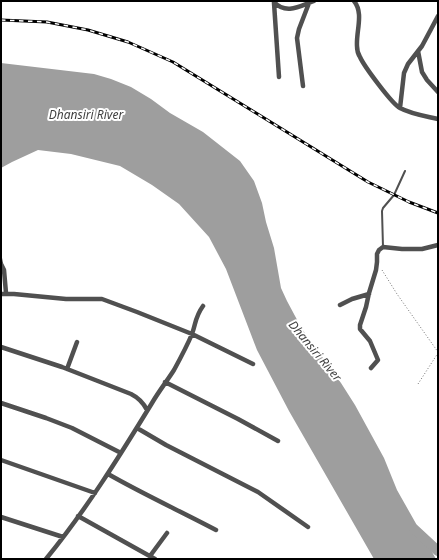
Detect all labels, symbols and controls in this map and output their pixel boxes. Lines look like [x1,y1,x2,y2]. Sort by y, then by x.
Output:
water label: Dhansiri River [49,106,124,123]
water label: Dhansiri River [285,317,347,386]

